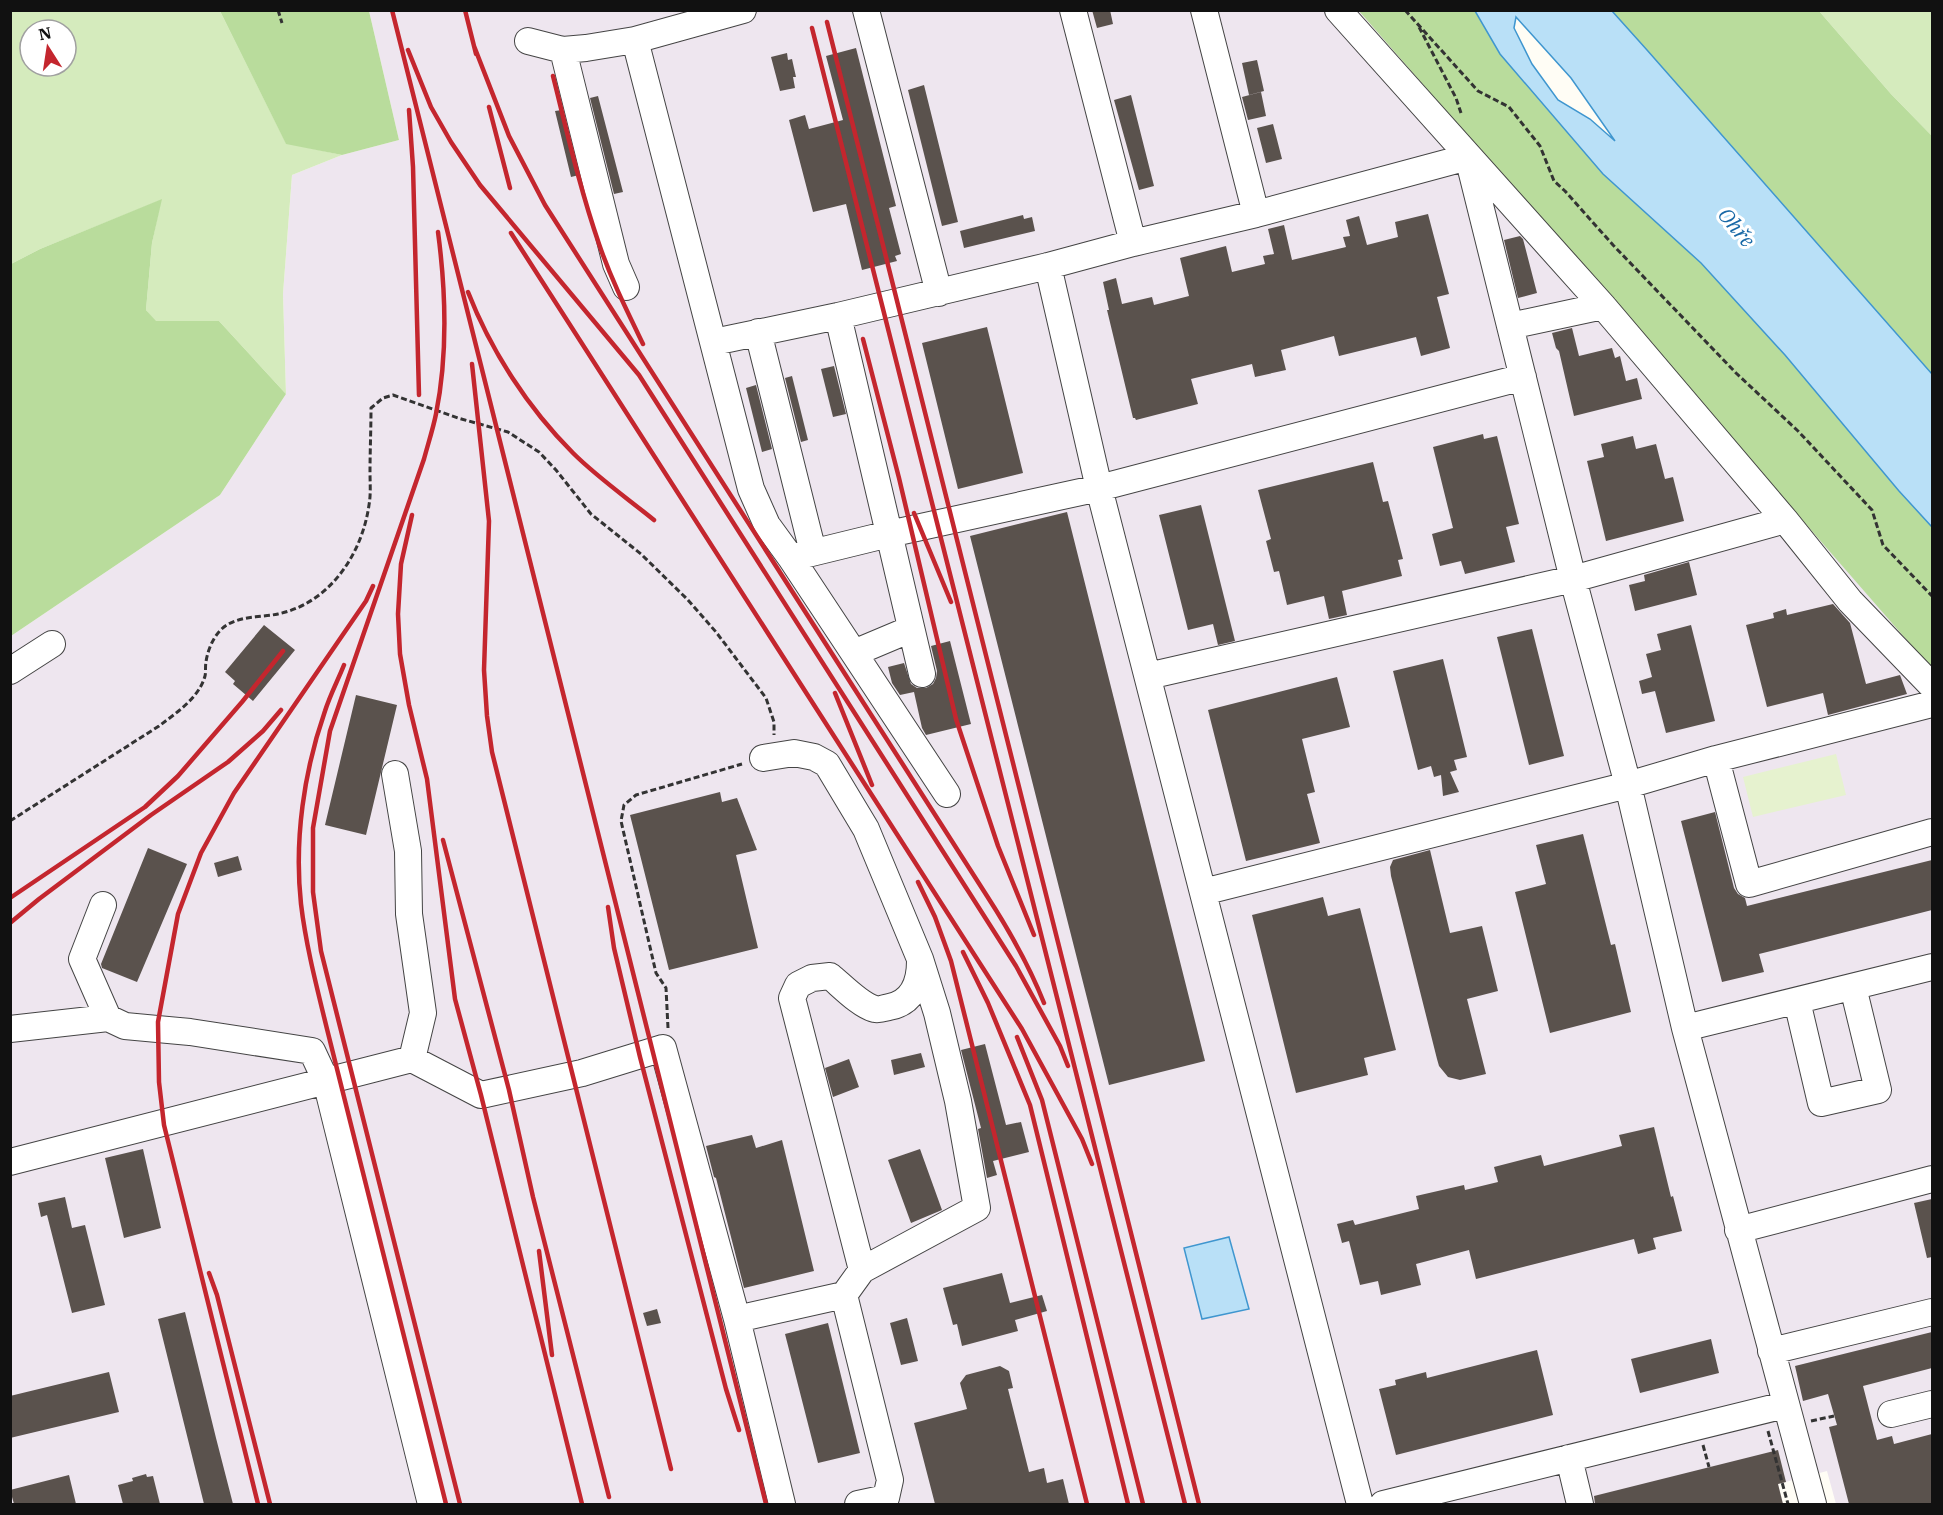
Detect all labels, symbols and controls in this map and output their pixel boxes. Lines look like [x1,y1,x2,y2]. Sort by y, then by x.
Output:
north arrow [18,18,78,78]
text: N [37,22,53,44]
water label: Ohře [1712,201,1762,253]

